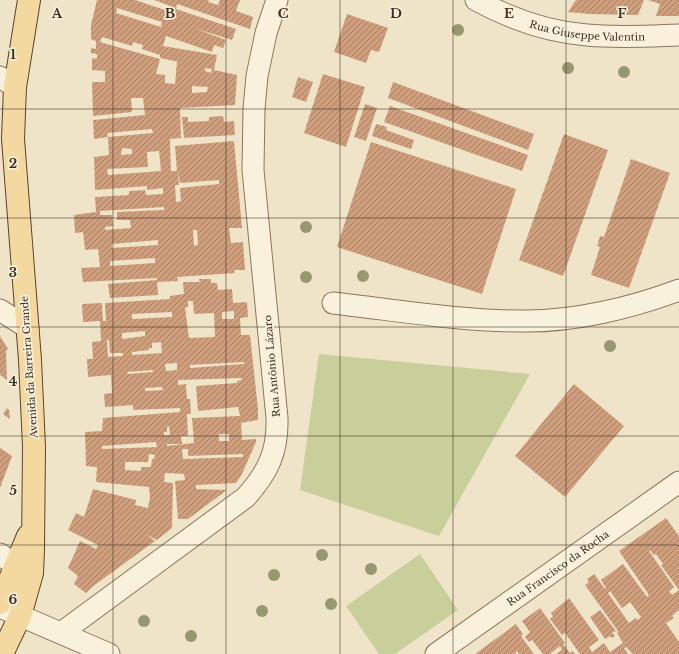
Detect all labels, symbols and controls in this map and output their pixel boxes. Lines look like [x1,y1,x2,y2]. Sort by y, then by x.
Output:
text: A [51,5,63,22]
text: B [165,5,175,22]
text: C [278,5,289,22]
text: D [390,5,402,22]
text: E [504,5,514,22]
text: F [618,5,627,22]
street label: Rua Giuseppe Valentin [528,17,645,43]
text: 1 [10,46,16,63]
text: 2 [9,155,17,172]
text: 3 [9,264,17,281]
street label: Avenida da Barreira Grande [18,295,41,439]
street label: Rua Antônio Lázaro [261,314,283,417]
text: 4 [9,373,18,390]
text: 5 [9,482,17,499]
street label: Rua Francisco da Rocha [504,527,612,608]
text: 6 [9,591,18,608]

